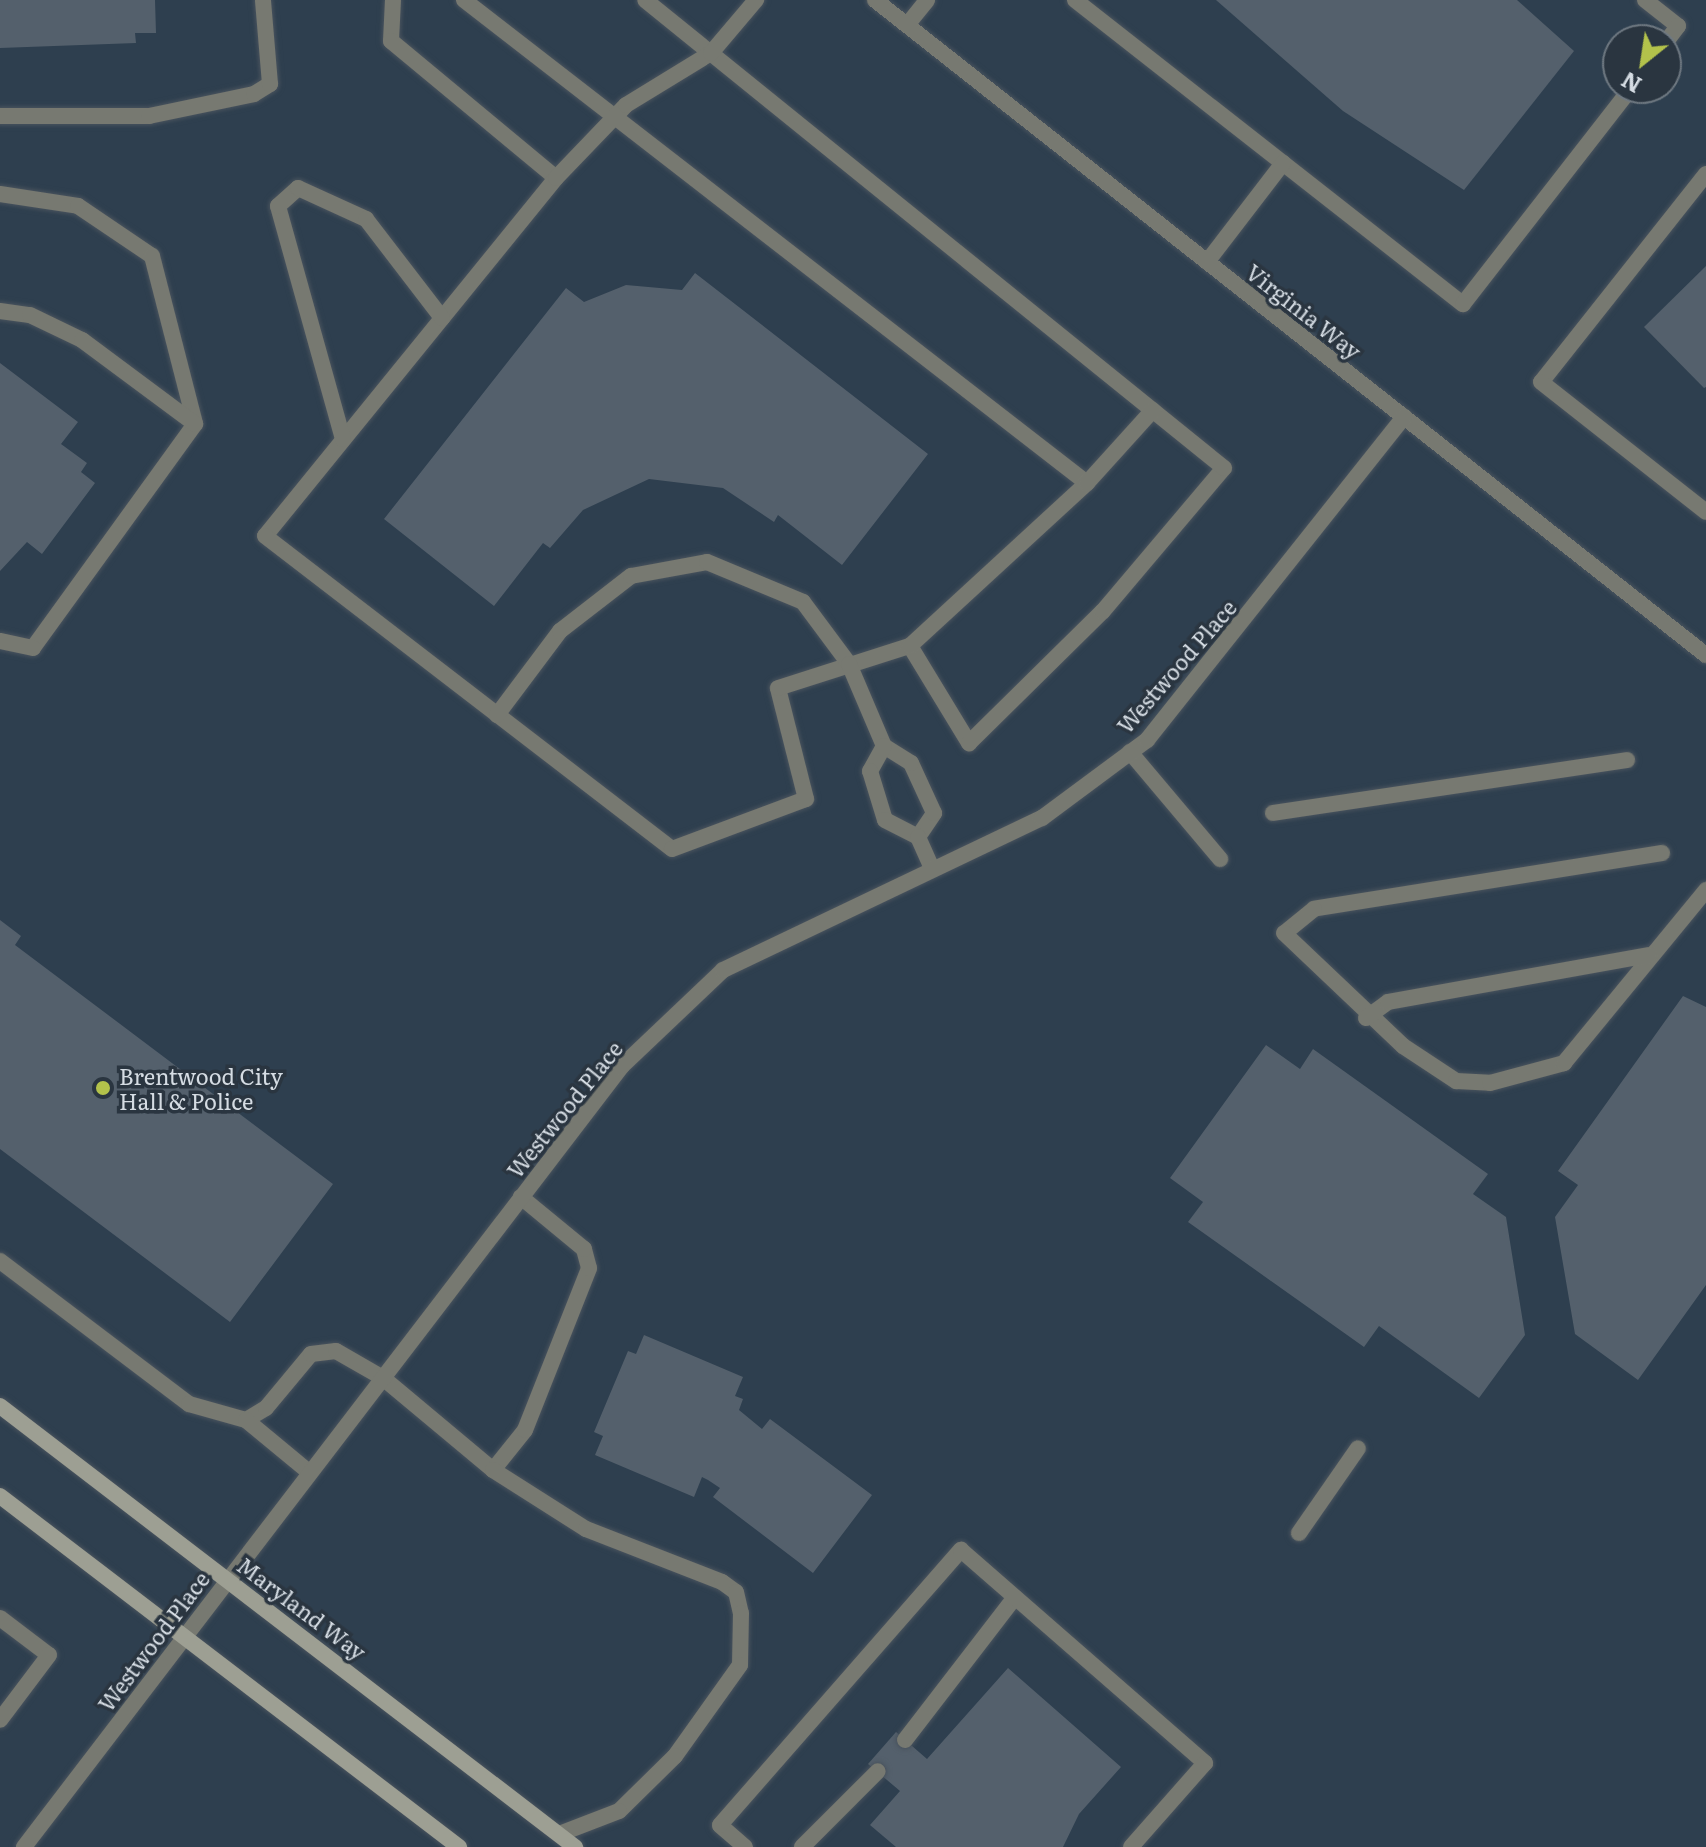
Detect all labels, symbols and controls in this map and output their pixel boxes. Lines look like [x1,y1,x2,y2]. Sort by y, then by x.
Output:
north arrow [1602,24,1682,104]
text: N [1615,65,1647,102]
street label: Virginia Way [1241,258,1367,364]
street label: Westwood Place [1111,594,1241,738]
street label: Westwood Place [501,1035,627,1183]
place label: Brentwood City Hall & Police [119,1062,283,1114]
marker: Brentwood City Hall & Police [94,1079,112,1097]
street label: Maryland Way [233,1551,371,1665]
street label: Westwood Place [92,1566,214,1716]

